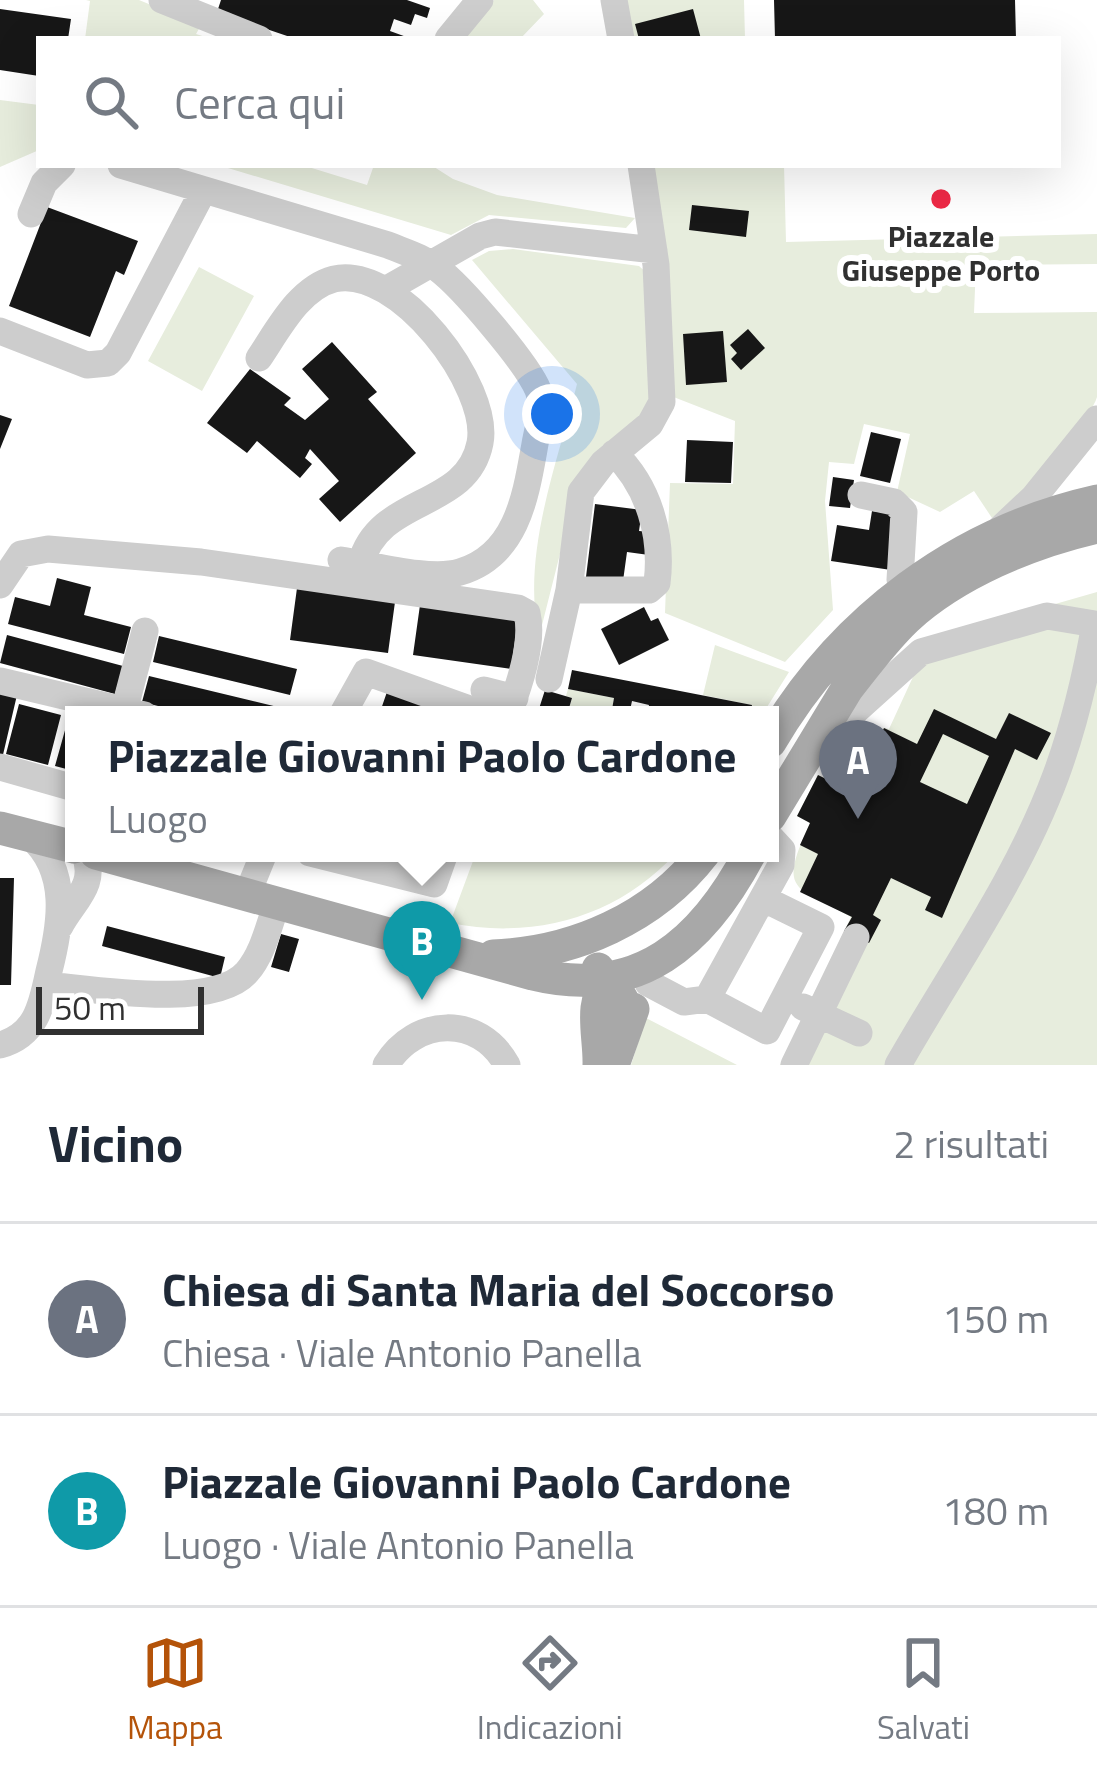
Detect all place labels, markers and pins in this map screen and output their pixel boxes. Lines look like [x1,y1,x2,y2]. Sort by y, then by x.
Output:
marker: Piazzale Giuseppe Porto [928,186,954,212]
place label: Piazzale Giuseppe Porto [842,213,1040,293]
pin: A [819,720,897,819]
pin: B [383,901,461,1000]

